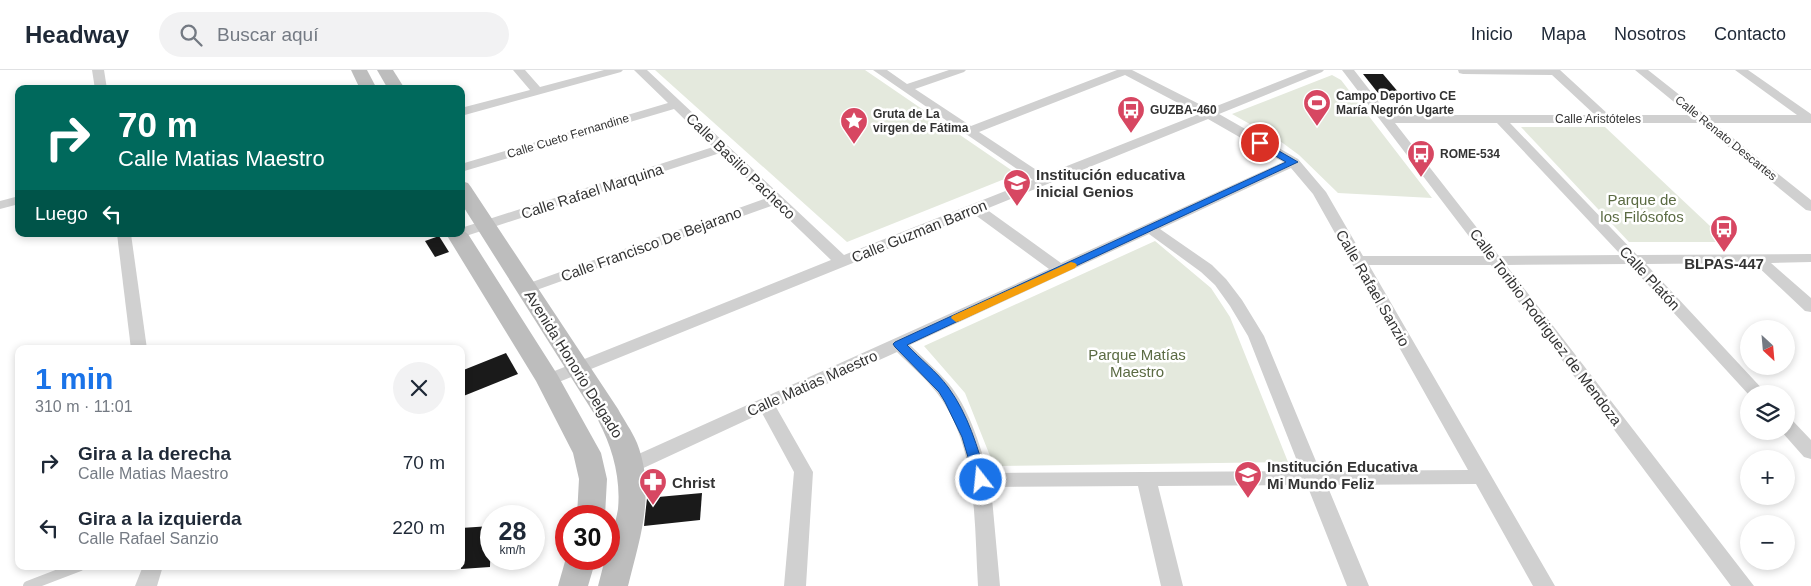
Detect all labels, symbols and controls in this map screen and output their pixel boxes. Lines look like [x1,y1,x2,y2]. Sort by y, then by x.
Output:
search box [159,12,509,57]
text: Headway [25,21,129,48]
icon: search [177,21,205,49]
text: Buscar aquí [217,24,318,45]
text: Inicio [1471,24,1513,44]
text: Mapa [1541,24,1586,44]
text: Nosotros [1614,24,1686,44]
text: Contacto [1714,24,1786,44]
sports icon: Campo Deportivo CE María Negrón Ugarte [1302,88,1332,127]
place label: Campo Deportivo CE María Negrón Ugarte [1336,89,1456,117]
street label: Calle Renato Descartes [1672,93,1780,183]
bus stop icon: GUZBA-460 [1116,95,1146,134]
place label: GUZBA-460 [1150,103,1217,117]
icon: right [35,105,100,170]
text: 70 m [118,105,198,144]
place icon: Gruta de La virgen de Fátima [839,106,869,145]
place label: Gruta de La virgen de Fátima [873,107,969,135]
street label: Calle Basilio Pacheco [683,109,799,223]
street label: Calle Cueto Fernandine [505,111,631,161]
street label: Calle Aristóteles [1555,112,1641,126]
pin [1239,122,1281,164]
icon: arrive [1246,129,1274,157]
bus stop icon: ROME-534 [1406,139,1436,178]
text: Calle Matias Maestro [118,146,325,171]
place label: ROME-534 [1440,147,1500,161]
street label: Calle Rafael Marquina [519,160,666,222]
place label: Institución educativa inicial Genios [1036,166,1186,200]
school or university icon: Institución educativa inicial Genios [1002,168,1032,207]
park label: Parque de los Filósofos [1600,191,1684,225]
street label: Calle Guzman Barron [849,196,989,266]
icon: left [98,200,126,228]
text: Luego [35,203,88,224]
street label: Calle Francisco De Bejarano [558,203,744,285]
bus stop icon: BLPAS-447 [1709,214,1739,253]
street label: Calle Toribio Rodriguez de Mendoza [1467,225,1626,429]
street label: Calle Rafael Sanzio [1333,227,1413,349]
street label: Calle Platón [1616,243,1684,313]
place label: BLPAS-447 [1684,255,1764,272]
street label: Avenida Honorio Delgado [522,287,626,441]
north arrow [1740,320,1795,375]
map controls [1740,320,1795,570]
park label: Parque Matías Maestro [1088,346,1186,380]
street label: Calle Matias Maestro [744,347,880,419]
text: 1 min [35,362,113,395]
button: close [393,362,445,414]
button: layers [1740,385,1795,440]
text: 310 m · 11:01 [35,398,133,415]
text: Gira a la derecha [78,443,231,464]
icon: right [35,449,63,477]
button: + [1740,450,1795,505]
text: 70 m [403,452,445,473]
position arrow [954,453,1006,505]
place label: Institución Educativa Mi Mundo Feliz [1267,458,1419,492]
school or university icon: Institución Educativa Mi Mundo Feliz [1233,460,1263,499]
text: Calle Matias Maestro [78,465,228,482]
pharmacy icon: Christ [638,467,668,506]
place label: Christ [672,474,715,491]
speed limit sign: 30 [555,505,620,570]
text: Gira a la izquierda [78,508,242,529]
icon: left [35,514,63,542]
button: − [1740,515,1795,570]
text: 220 m [392,517,445,538]
text: 28 [499,517,526,545]
text: Calle Rafael Sanzio [78,530,219,547]
text: km/h [499,543,526,557]

